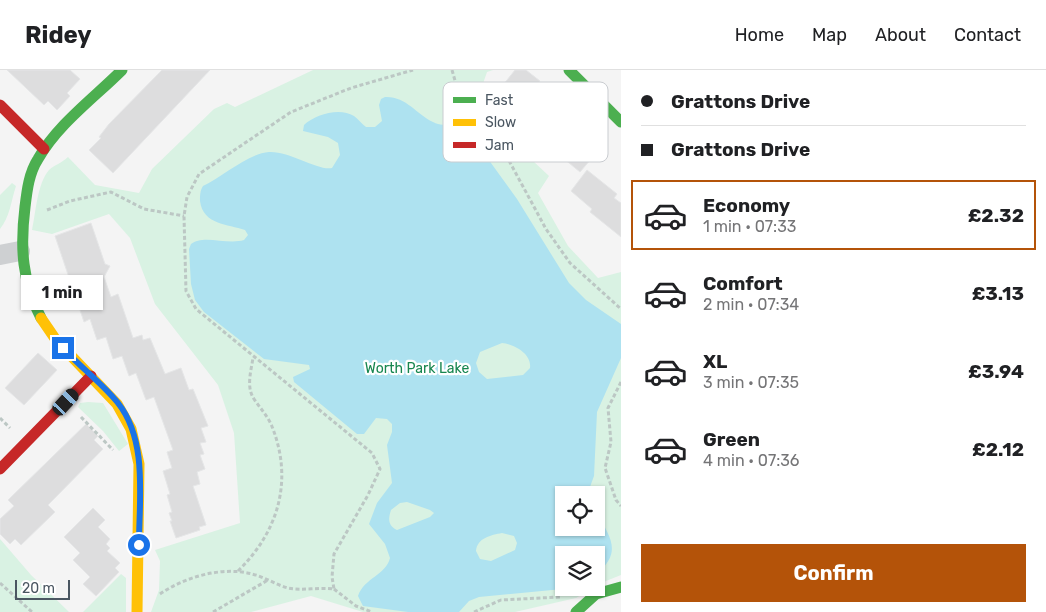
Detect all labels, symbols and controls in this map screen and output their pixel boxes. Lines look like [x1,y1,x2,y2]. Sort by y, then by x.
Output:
text: Ridey [25,21,92,49]
text: Home [735,24,784,46]
text: Map [812,24,847,46]
text: About [875,24,926,46]
text: Contact [954,24,1021,46]
legend [443,82,608,162]
text: Grattons Drive [671,90,810,113]
text: Fast [485,92,514,109]
text: Slow [485,114,516,131]
text: Jam [485,137,514,154]
text: Grattons Drive [671,138,810,161]
icon: car [643,193,688,238]
text: Economy [703,194,790,217]
text: £2.32 [968,204,1024,227]
text: 1 min · 07:33 [703,217,796,236]
icon: car [643,271,688,316]
text: Comfort [703,272,783,295]
callout: 1 min [22,276,104,310]
text: £3.13 [972,282,1024,305]
text: 1 min [42,283,82,302]
text: 2 min · 07:34 [703,295,799,314]
route end [52,337,74,359]
icon: car [643,349,688,394]
text: XL [703,350,727,373]
park label: Worth Park Lake [365,360,469,377]
text: £3.94 [968,360,1024,383]
text: 3 min · 07:35 [703,373,799,392]
car [50,386,81,418]
icon: car [643,427,688,472]
text: Green [703,428,760,451]
text: £2.12 [972,438,1024,461]
text: 4 min · 07:36 [703,451,800,470]
map controls [555,486,605,596]
button: locate [555,486,605,536]
route start [128,534,150,556]
button: Confirm [641,544,1026,602]
button: layers [555,546,605,596]
scale bar [15,577,70,600]
text: 20 m [22,580,55,597]

